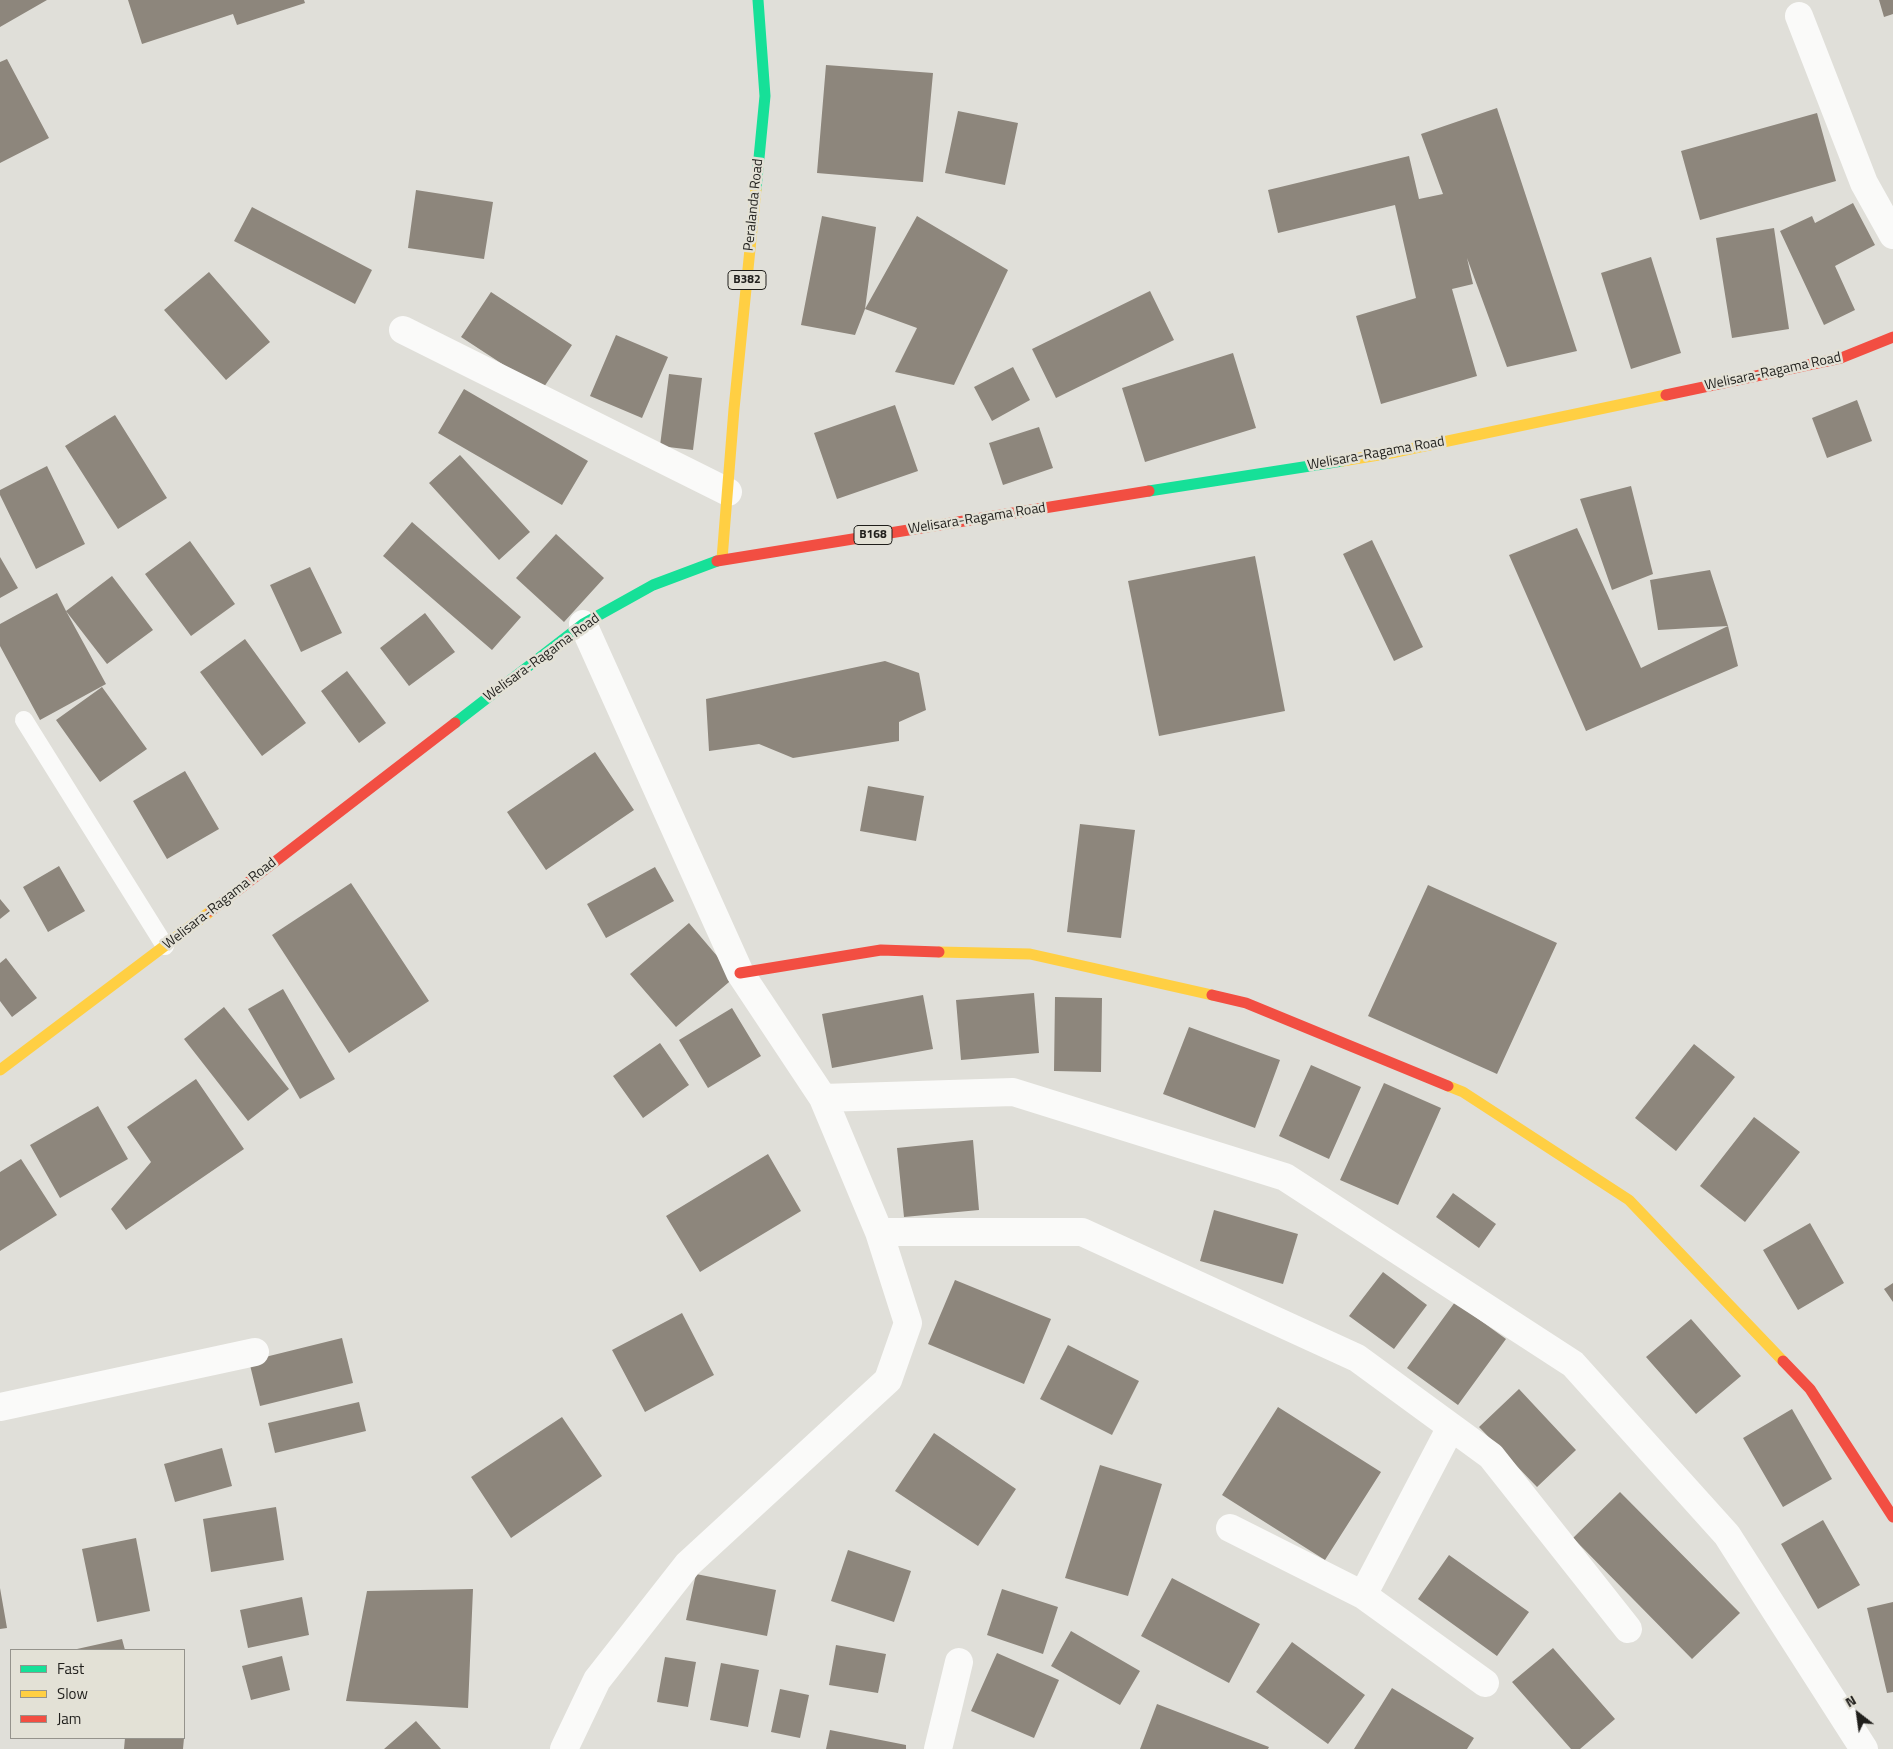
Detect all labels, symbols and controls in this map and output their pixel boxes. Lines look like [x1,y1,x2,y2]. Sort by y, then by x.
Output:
street label: Peralanda Road [741,158,767,252]
road number: B382 [728,270,766,290]
street label: Welisara-Ragama Road [1703,349,1843,395]
street label: Welisara-Ragama Road [1306,434,1446,474]
street label: Welisara-Ragama Road [907,500,1047,538]
road number: B168 [854,526,892,544]
street label: Welisara-Ragama Road [481,610,603,706]
street label: Welisara-Ragama Road [160,855,280,953]
legend [10,1649,185,1739]
text: Fast [57,1657,84,1680]
text: Slow [57,1682,88,1705]
north arrow [1833,1689,1883,1739]
text: N [1841,1689,1860,1712]
text: Jam [57,1707,81,1730]

